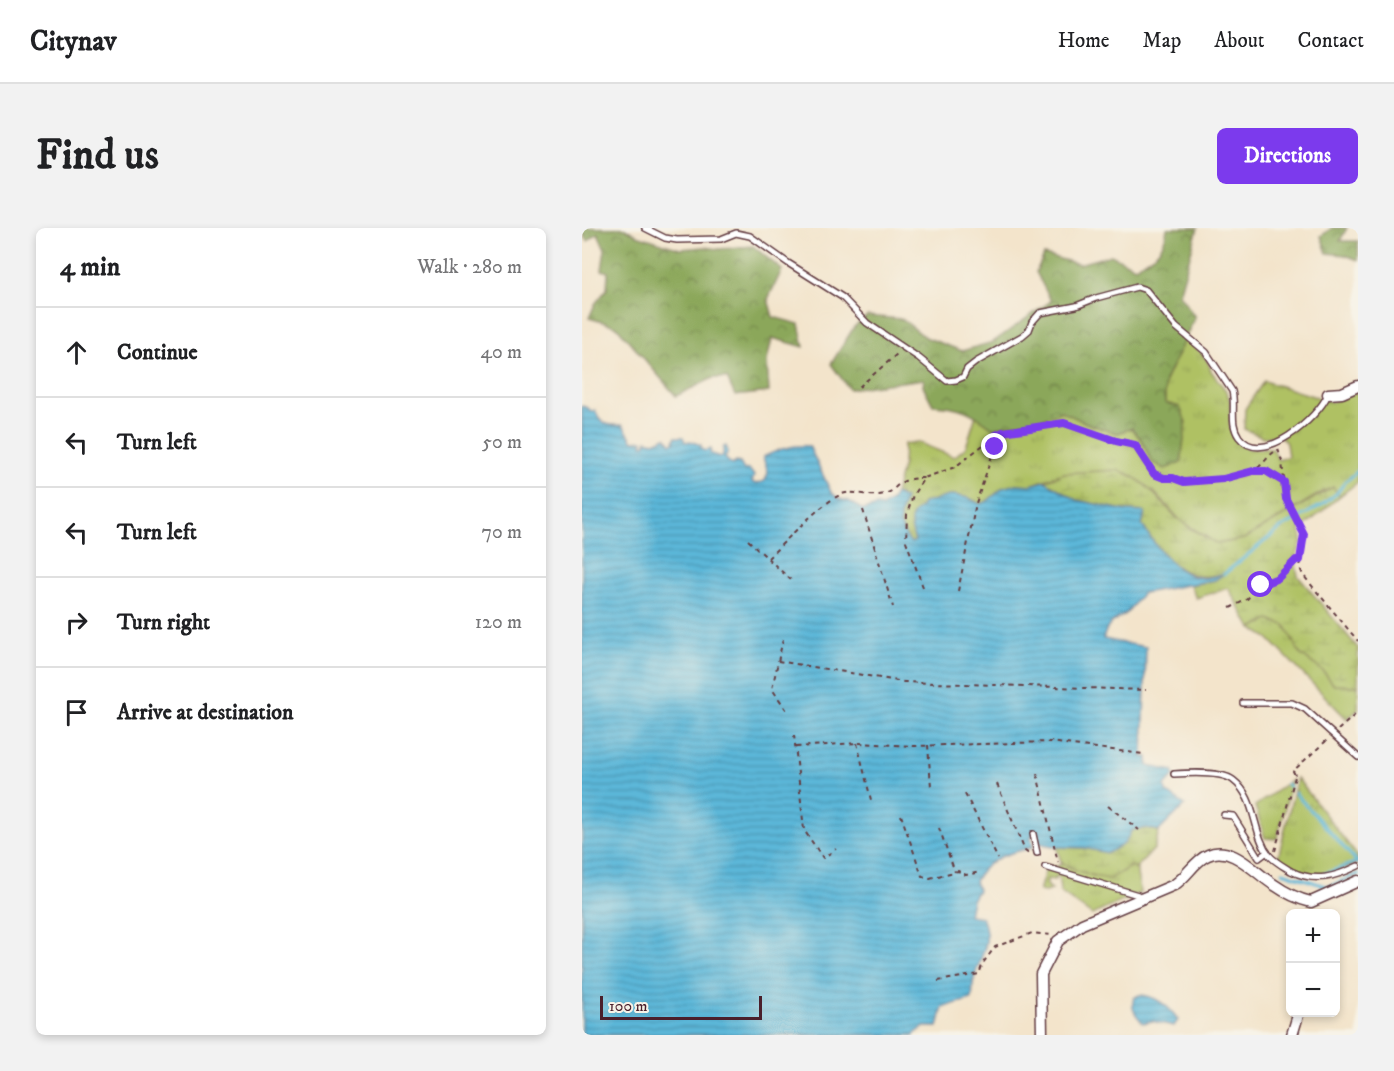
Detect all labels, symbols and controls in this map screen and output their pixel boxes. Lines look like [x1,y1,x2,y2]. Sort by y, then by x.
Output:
text: Citynav [30,24,117,59]
text: Home [1058,28,1110,54]
text: Map [1143,28,1181,54]
text: About [1214,28,1265,54]
text: Contact [1298,28,1364,54]
button: Directions [1217,128,1358,184]
text: Find us [36,130,159,182]
text: 4 min [60,251,120,284]
text: Walk · 280 m [417,255,522,280]
icon: ahead [60,336,93,369]
text: Continue [117,339,198,366]
text: 40 m [480,340,522,365]
icon: left [60,426,93,459]
text: Turn left [117,429,197,456]
text: 50 m [482,430,522,455]
route end [981,433,1007,459]
icon: left [60,516,93,549]
text: Turn left [117,519,197,546]
text: 70 m [481,520,522,545]
route start [1247,571,1273,597]
icon: right [60,606,93,639]
text: Turn right [117,609,210,636]
text: 120 m [475,610,522,635]
icon: arrive [60,696,93,729]
text: Arrive at destination [117,699,294,726]
map controls [1286,909,1340,1017]
button: + [1286,909,1340,963]
button: − [1286,963,1340,1017]
scale bar [600,993,762,1020]
text: 100 m [609,996,648,1016]

